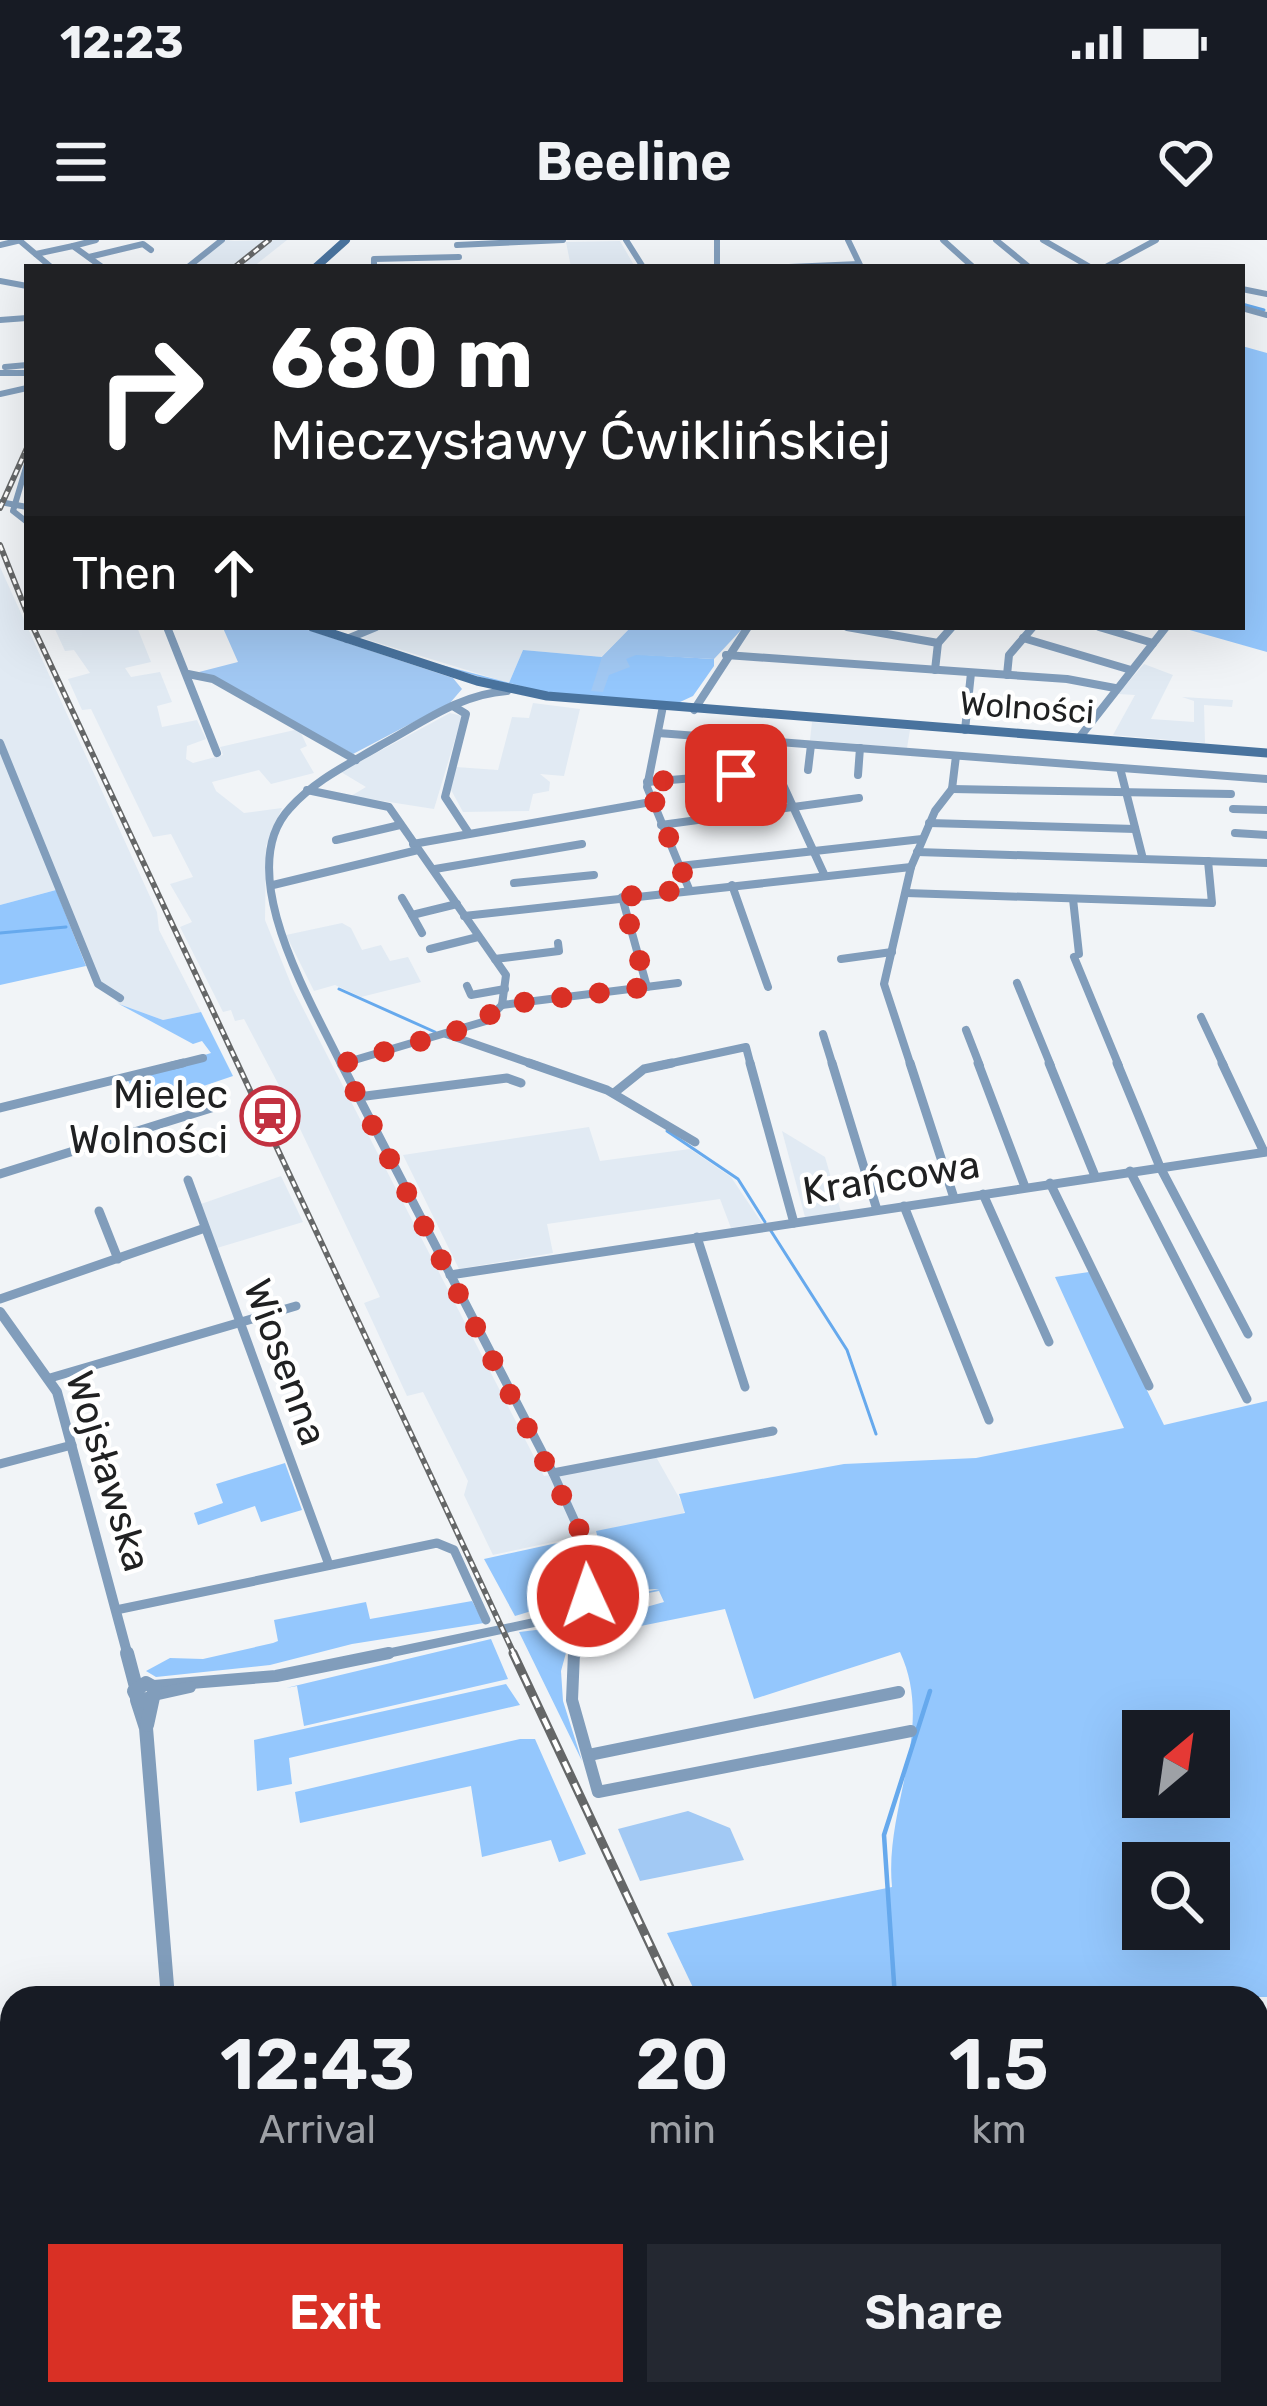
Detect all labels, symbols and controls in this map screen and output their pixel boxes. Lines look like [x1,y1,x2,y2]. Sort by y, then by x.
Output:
text: 12:23 [60,16,184,69]
icon: menu [48,129,114,195]
icon: heart [1153,129,1219,195]
text: Beeline [535,130,732,194]
text: 680 m [270,308,534,408]
icon: right [72,312,228,468]
text: Mieczysławy Ćwiklińskiej [270,409,891,473]
icon: ahead [201,540,267,606]
text: Then [72,547,177,600]
street label: Wolności [958,683,1096,732]
pin [685,724,787,826]
icon: arrive [703,742,769,808]
place label: Mielec Wolności [69,1072,228,1163]
station icon: Mielec Wolności [239,1085,301,1147]
street label: Krańcowa [799,1141,983,1215]
street label: Wiosenna [234,1273,336,1452]
street label: Wojsławska [56,1366,160,1577]
position arrow [525,1533,651,1659]
north arrow [1122,1710,1230,1818]
map controls [1122,1710,1230,1950]
button: search [1122,1842,1230,1950]
text: 12:43 [220,2022,415,2107]
text: 20 [635,2022,729,2107]
text: 1.5 [949,2022,1049,2107]
text: Arrival [259,2107,376,2153]
text: min [648,2107,716,2153]
text: km [972,2107,1026,2153]
button: Exit [48,2244,623,2382]
button: Share [647,2244,1221,2382]

